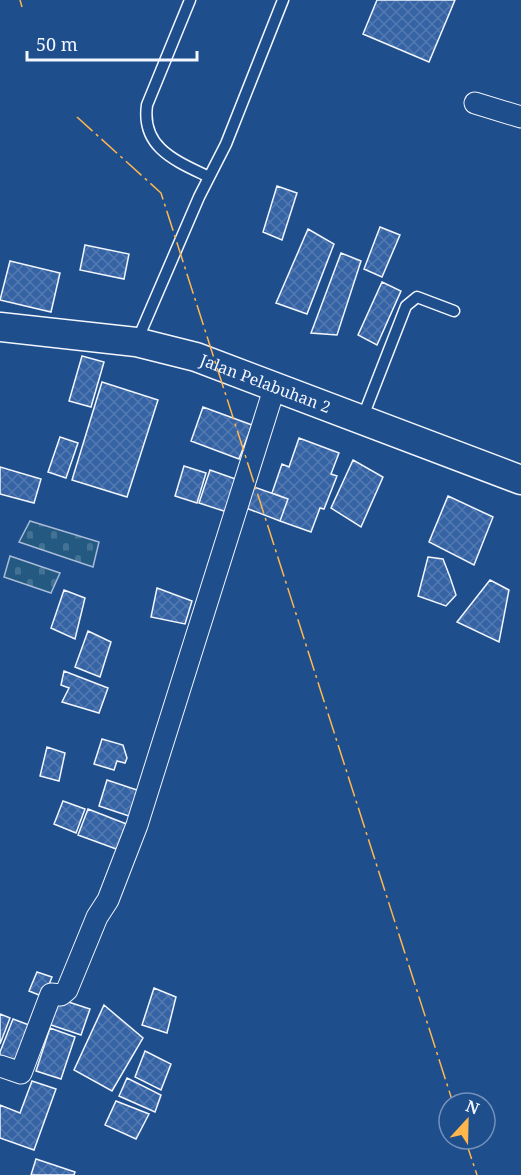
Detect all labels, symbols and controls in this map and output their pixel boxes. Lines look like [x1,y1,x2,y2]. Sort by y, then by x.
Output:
scale bar [27,24,196,62]
text: 50 m [36,32,78,56]
street label: Jalan Pelabuhan 2 [196,348,334,418]
north arrow [437,1091,497,1151]
text: N [463,1095,483,1120]

